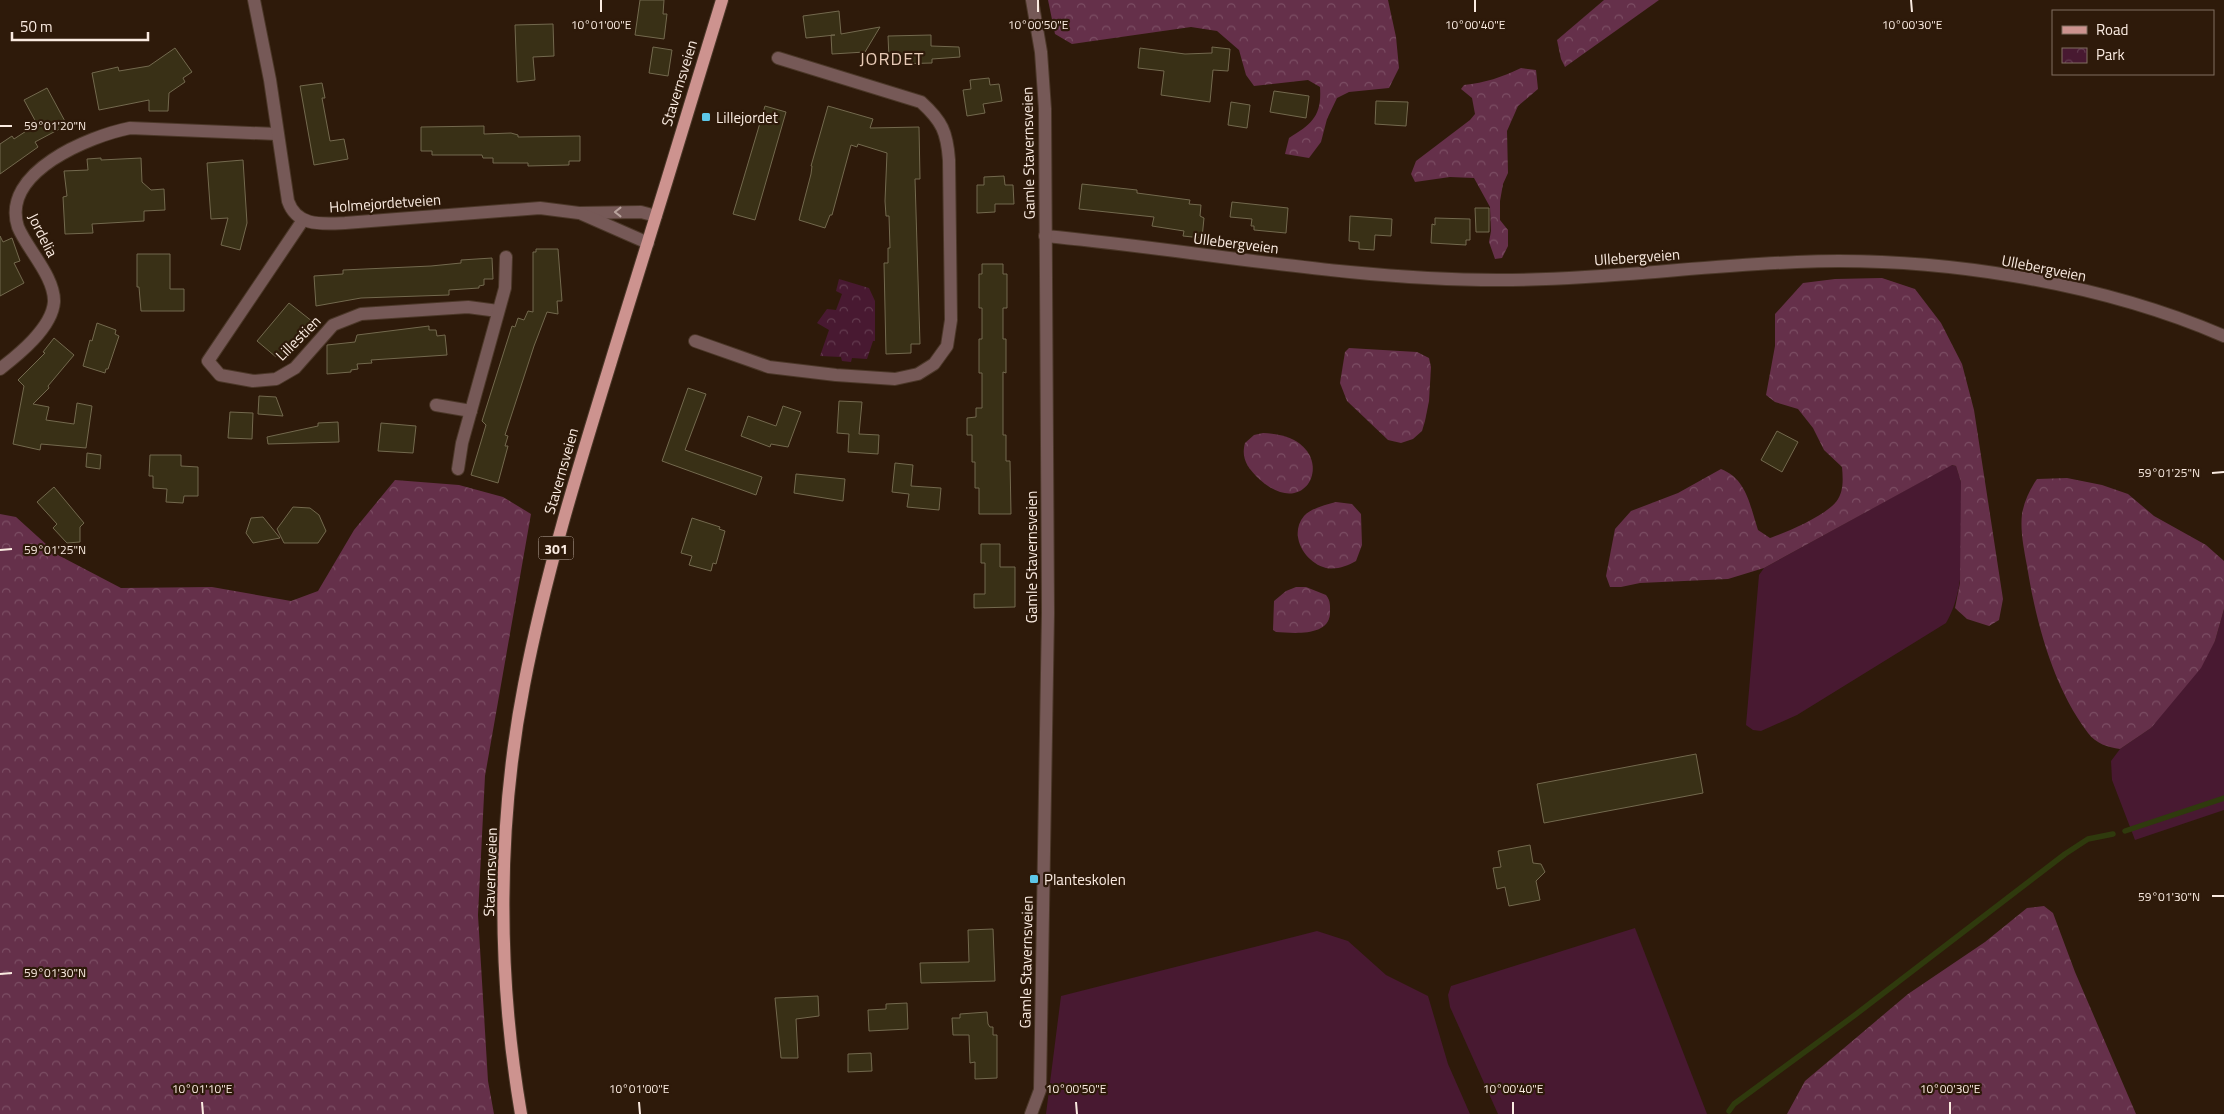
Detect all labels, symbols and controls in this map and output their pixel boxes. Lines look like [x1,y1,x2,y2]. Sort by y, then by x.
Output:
scale bar [12,10,149,42]
legend [2052,10,2214,75]
text: 50 m [20,15,53,38]
text: 10°01'00"E [571,15,632,34]
text: 10°00'50"E [1008,15,1069,34]
text: 10°00'40"E [1445,15,1506,34]
text: 10°00'30"E [1882,15,1943,34]
text: Road [2096,18,2128,41]
street label: Stavernsveien [655,37,703,129]
text: Park [2096,43,2125,66]
district label: JORDET [859,45,925,72]
street label: Gamle Stavernsveien [1015,86,1041,220]
place label: Lillejordet [716,106,779,129]
marker: Lillejordet [700,111,712,123]
text: 59°01'20"N [24,116,86,135]
street label: Holmejordetveien [328,188,442,218]
one-way arrow [614,207,622,217]
street label: Jordelia [22,209,64,262]
street label: Ullebergveien [1192,226,1280,260]
street label: Ullebergveien [1593,243,1681,271]
street label: Ullebergveien [2000,249,2088,287]
street label: Lillestien [270,310,326,366]
street label: Stavernsveien [538,425,584,517]
text: 59°01'25"N [2138,463,2200,482]
street label: Gamle Stavernsveien [1020,491,1043,623]
road number: 301 [538,536,574,560]
text: 59°01'25"N [24,540,86,559]
street label: Stavernsveien [477,827,503,917]
place label: Planteskolen [1044,868,1126,891]
marker: Planteskolen [1028,873,1040,885]
text: 59°01'30"N [2138,887,2200,906]
street label: Gamle Stavernsveien [1013,895,1039,1029]
text: 59°01'30"N [24,963,86,982]
text: 10°01'10"E [172,1079,233,1098]
text: 10°01'00"E [609,1079,670,1098]
text: 10°00'50"E [1046,1079,1107,1098]
text: 10°00'40"E [1483,1079,1544,1098]
text: 10°00'30"E [1920,1079,1981,1098]

